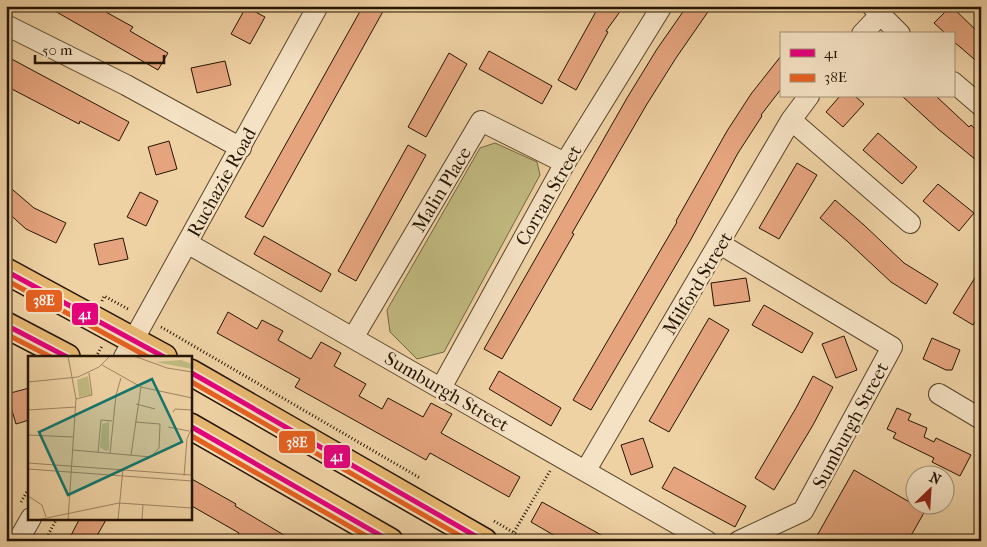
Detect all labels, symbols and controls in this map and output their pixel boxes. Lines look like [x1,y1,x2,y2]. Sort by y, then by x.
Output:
scale bar [35,32,164,64]
legend [780,32,954,98]
text: 50 m [42,41,73,59]
text: 41 [824,44,838,62]
text: 38E [824,68,847,86]
street label: Ruchazie Road [183,123,261,241]
street label: Corran Street [511,141,587,250]
street label: Malin Place [408,143,476,236]
street label: Milford Street [659,228,737,339]
line badge: 38E [25,289,63,313]
text: 38E [33,292,55,309]
line badge: 41 [71,302,99,326]
text: 41 [77,306,92,323]
street label: Sumburgh Street [380,347,513,436]
inset map [28,356,191,520]
street label: Sumburgh Street [808,358,894,492]
line badge: 38E [278,430,316,454]
text: 38E [286,434,308,451]
line badge: 41 [323,444,351,469]
text: 41 [329,448,344,465]
north arrow [904,464,954,514]
text: N [927,469,944,489]

